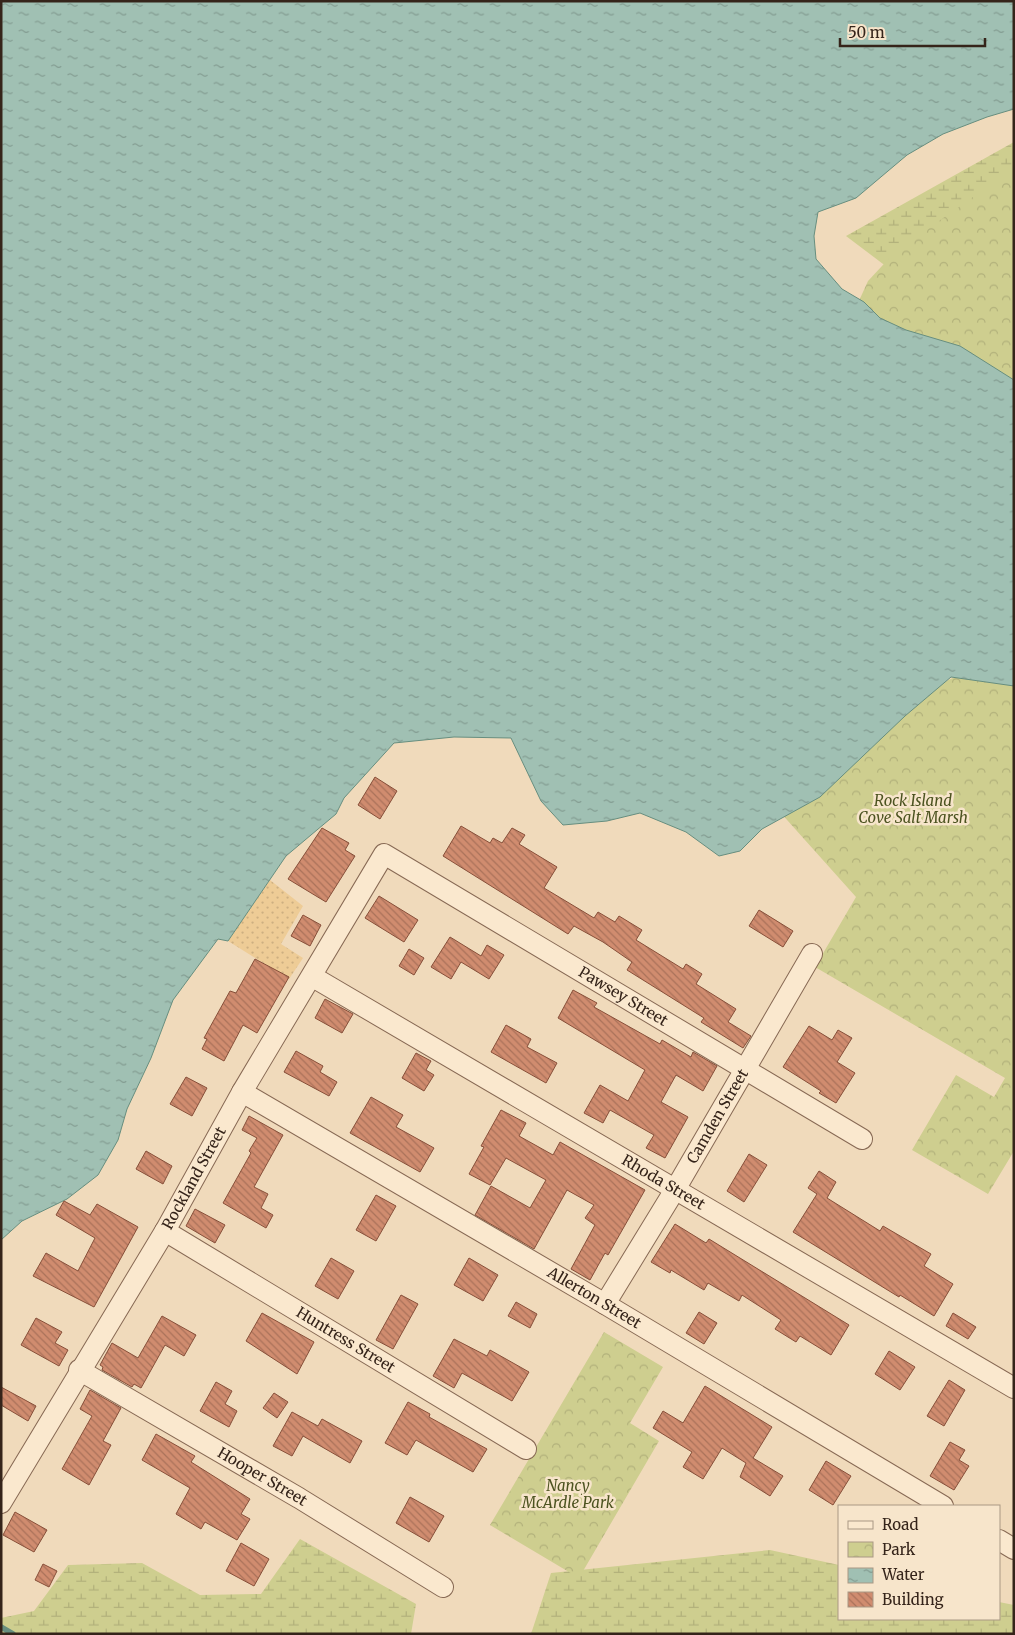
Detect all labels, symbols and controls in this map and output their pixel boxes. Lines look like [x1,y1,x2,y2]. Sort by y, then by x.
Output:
scale bar [840,15,985,47]
text: 50 m [848,23,885,42]
park label: Rock Island Cove Salt Marsh [858,791,968,827]
street label: Pawsey Street [575,962,672,1030]
street label: Camden Street [682,1065,752,1167]
street label: Rockland Street [158,1123,230,1233]
street label: Rhoda Street [618,1150,709,1214]
street label: Allerton Street [543,1262,645,1333]
street label: Huntress Street [293,1302,399,1377]
street label: Hooper Street [214,1443,311,1510]
park label: Nancy McArdle Park [521,1476,615,1512]
legend [838,1505,1000,1620]
text: Road [882,1515,918,1534]
text: Park [882,1540,916,1559]
text: Water [881,1565,925,1584]
text: Building [882,1590,944,1609]

